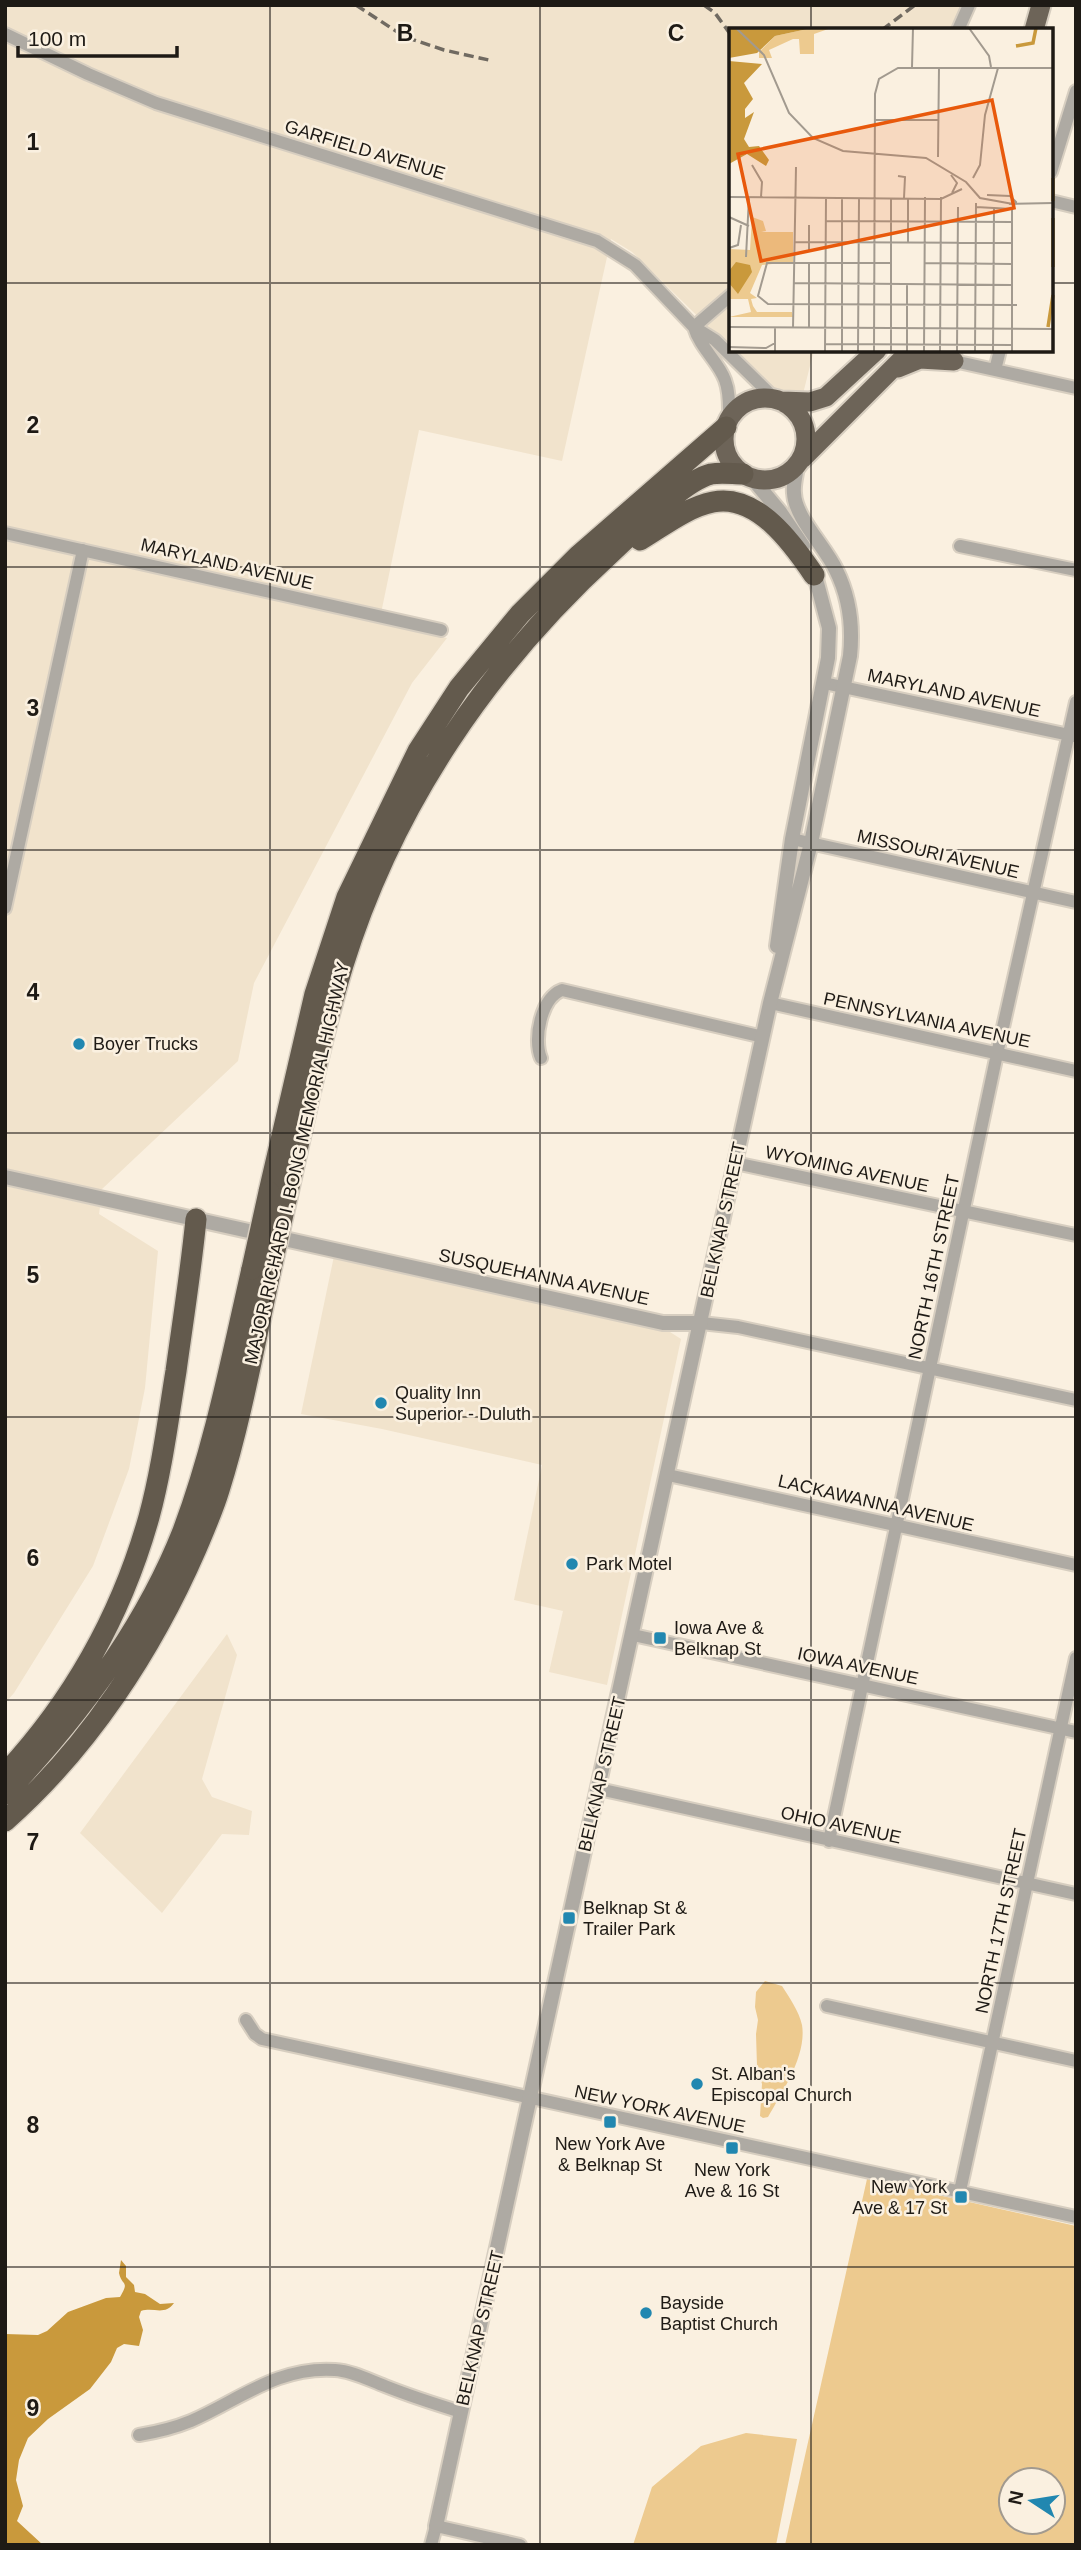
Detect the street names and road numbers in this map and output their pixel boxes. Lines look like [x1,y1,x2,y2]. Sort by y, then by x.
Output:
street label: GARFIELD AVENUE [282,116,448,184]
street label: MARYLAND AVENUE [139,534,315,594]
street label: MARYLAND AVENUE [866,665,1042,721]
street label: MISSOURI AVENUE [855,826,1021,882]
street label: MAJOR RICHARD I. BONG MEMORIAL HIGHWAY [241,960,353,1366]
street label: PENNSYLVANIA AVENUE [822,988,1032,1052]
street label: BELKNAP STREET [697,1140,749,1300]
street label: WYOMING AVENUE [763,1142,931,1196]
street label: NORTH 16TH STREET [905,1173,963,1361]
street label: SUSQUEHANNA AVENUE [437,1245,651,1309]
street label: LACKAWANNA AVENUE [776,1471,976,1535]
street label: IOWA AVENUE [796,1643,920,1689]
street label: BELKNAP STREET [574,1694,630,1854]
street label: OHIO AVENUE [779,1802,903,1848]
street label: NORTH 17TH STREET [972,1827,1030,2015]
street label: NEW YORK AVENUE [573,2081,747,2137]
street label: BELKNAP STREET [452,2248,508,2408]

